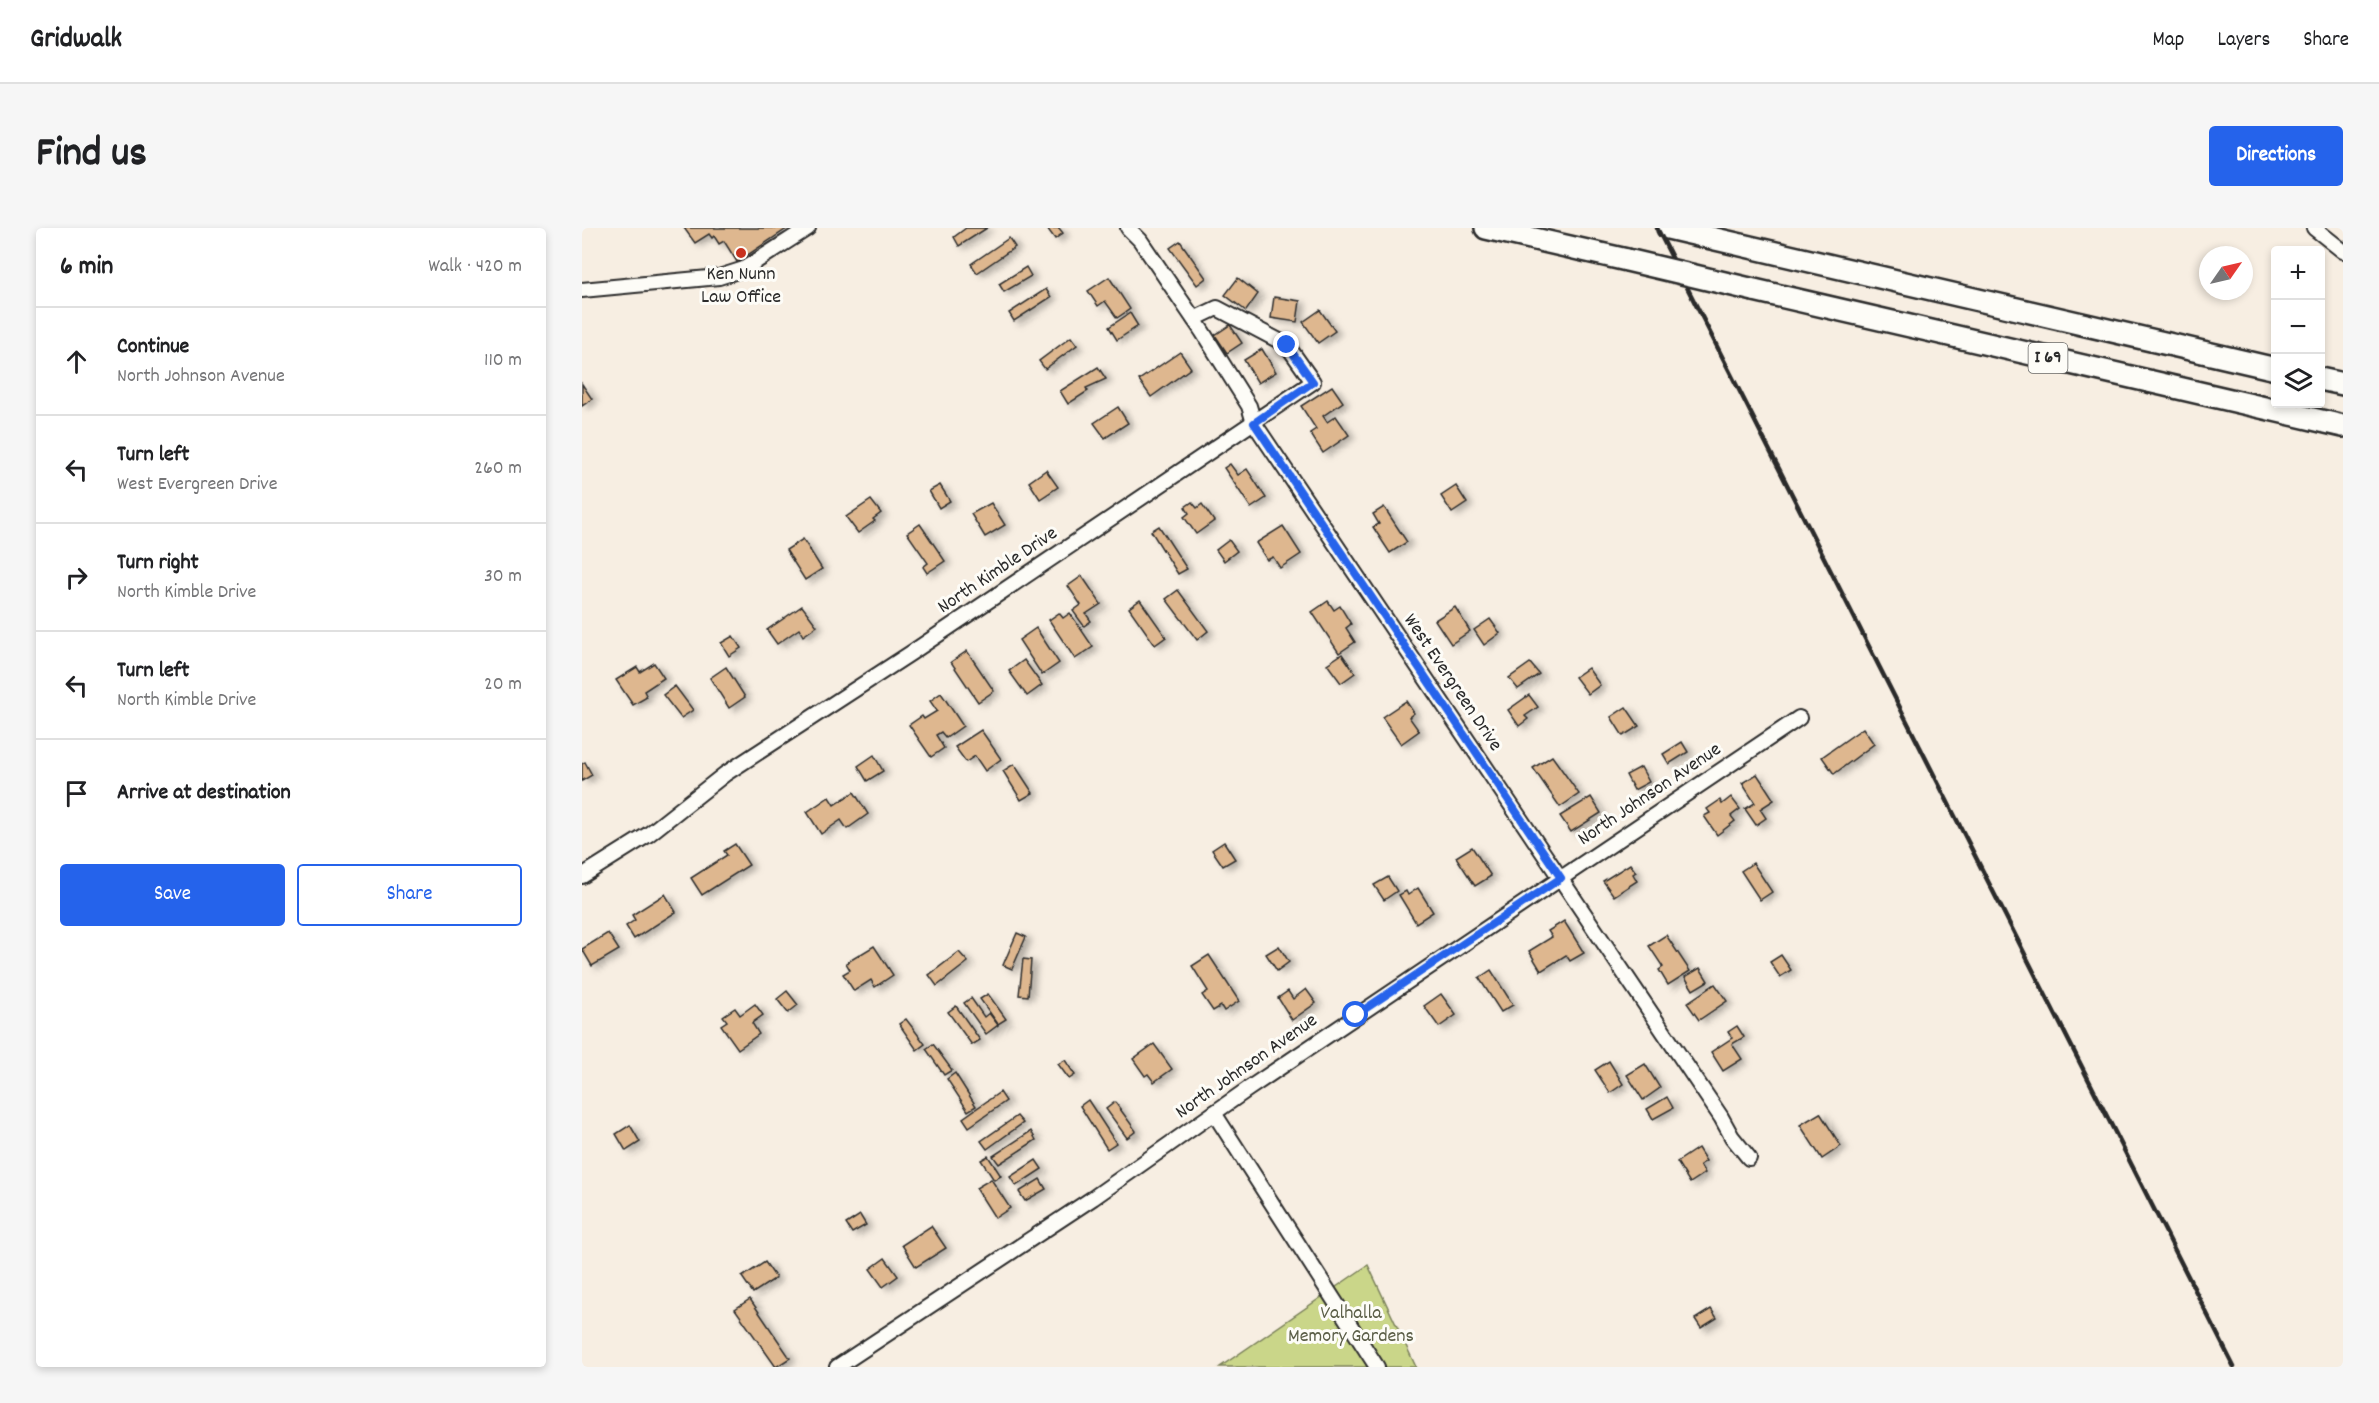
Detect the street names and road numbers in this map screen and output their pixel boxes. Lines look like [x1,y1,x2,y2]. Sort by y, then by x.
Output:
road number: I 69 [2028,343,2068,373]
street label: North Kimble Drive [932,520,1064,622]
street label: West Evergreen Drive [1396,609,1509,757]
street label: North Johnson Avenue [1573,736,1728,854]
street label: North Johnson Avenue [1170,1007,1324,1127]

